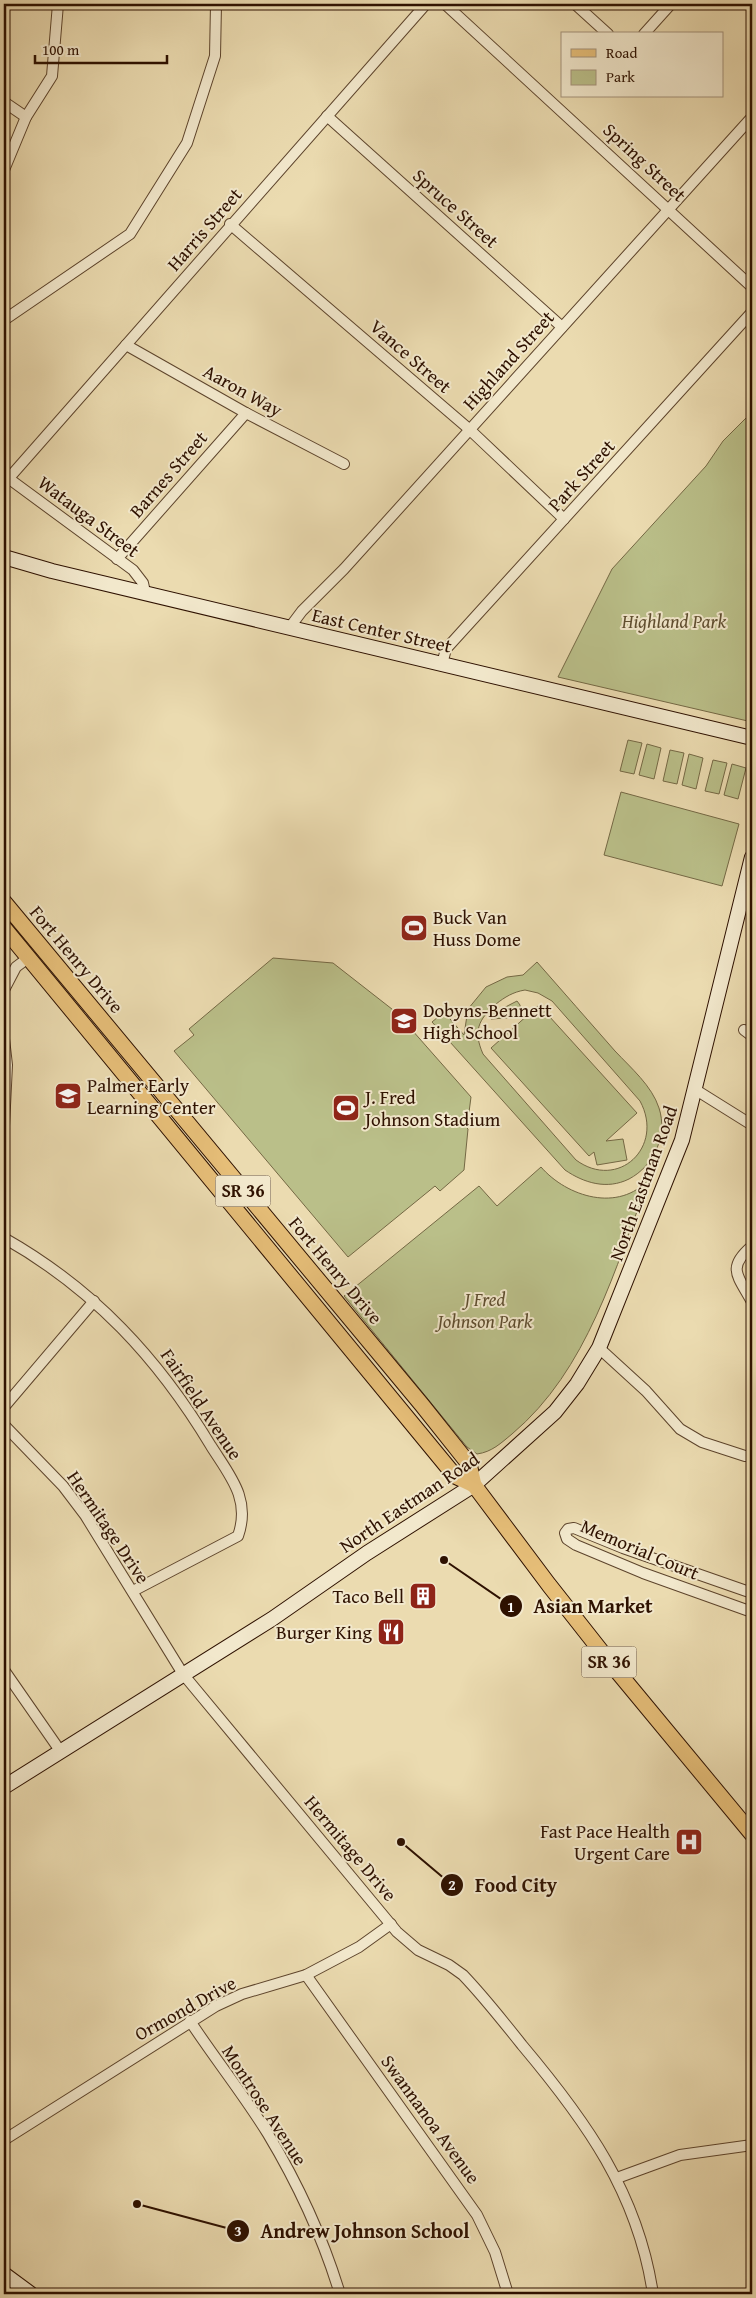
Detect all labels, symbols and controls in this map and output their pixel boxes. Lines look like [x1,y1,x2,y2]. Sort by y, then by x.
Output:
scale bar [35,32,168,64]
legend [561,32,724,98]
text: 100 m [42,39,80,60]
text: Road [606,42,637,63]
text: Park [606,66,635,87]
street label: Spring Street [597,116,693,208]
street label: Spruce Street [407,162,505,254]
street label: Harris Street [160,181,248,277]
street label: Highland Street [456,304,561,416]
street label: Vance Street [364,312,458,400]
street label: Aaron Way [198,357,288,423]
street label: Barnes Street [122,424,214,524]
street label: Park Street [541,432,621,517]
street label: Watauga Street [32,468,146,564]
street label: East Center Street [309,600,455,660]
park label: Highland Park [621,607,727,635]
street label: Fort Henry Drive [23,899,131,1019]
place label: Buck Van Huss Dome [433,903,521,953]
sports icon: Buck Van Huss Dome [399,913,429,943]
place label: Dobyns-Bennett High School [423,996,552,1046]
school or university icon: Dobyns-Bennett High School [389,1006,419,1036]
place label: Palmer Early Learning Center [87,1071,216,1121]
school or university icon: Palmer Early Learning Center [53,1081,83,1111]
place label: J. Fred Johnson Stadium [363,1083,501,1133]
sports icon: J. Fred Johnson Stadium [331,1093,361,1123]
street label: North Eastman Road [602,1101,684,1265]
road number: SR 36 [216,1176,270,1206]
street label: Fort Henry Drive [282,1210,390,1330]
park label: J Fred Johnson Park [434,1285,533,1335]
street label: Fairfield Avenue [154,1343,250,1465]
street label: North Eastman Road [333,1444,485,1559]
street label: Hermitage Drive [61,1465,157,1589]
street label: Memorial Court [576,1511,704,1587]
building icon: Taco Bell [408,1581,438,1611]
place label: Taco Bell [332,1582,404,1610]
callout: Asian Market [498,1589,663,1624]
text: Asian Market [533,1591,653,1620]
text: 1 [507,1596,515,1617]
restaurant icon: Burger King [376,1617,406,1647]
place label: Burger King [276,1618,373,1646]
road number: SR 36 [582,1646,636,1678]
street label: Hermitage Drive [298,1789,404,1907]
place label: Fast Pace Health Urgent Care [540,1817,670,1867]
hospital icon: Fast Pace Health Urgent Care [674,1827,704,1857]
callout: Food City [440,1868,567,1903]
text: Food City [475,1870,558,1899]
text: 2 [448,1874,456,1895]
street label: Ormond Drive [129,1969,241,2047]
street label: Montrose Avenue [215,2039,315,2171]
street label: Swannanoa Avenue [375,2049,488,2189]
callout: Andrew Johnson School [226,2213,480,2248]
text: Andrew Johnson School [261,2216,469,2245]
text: 3 [234,2220,242,2241]

